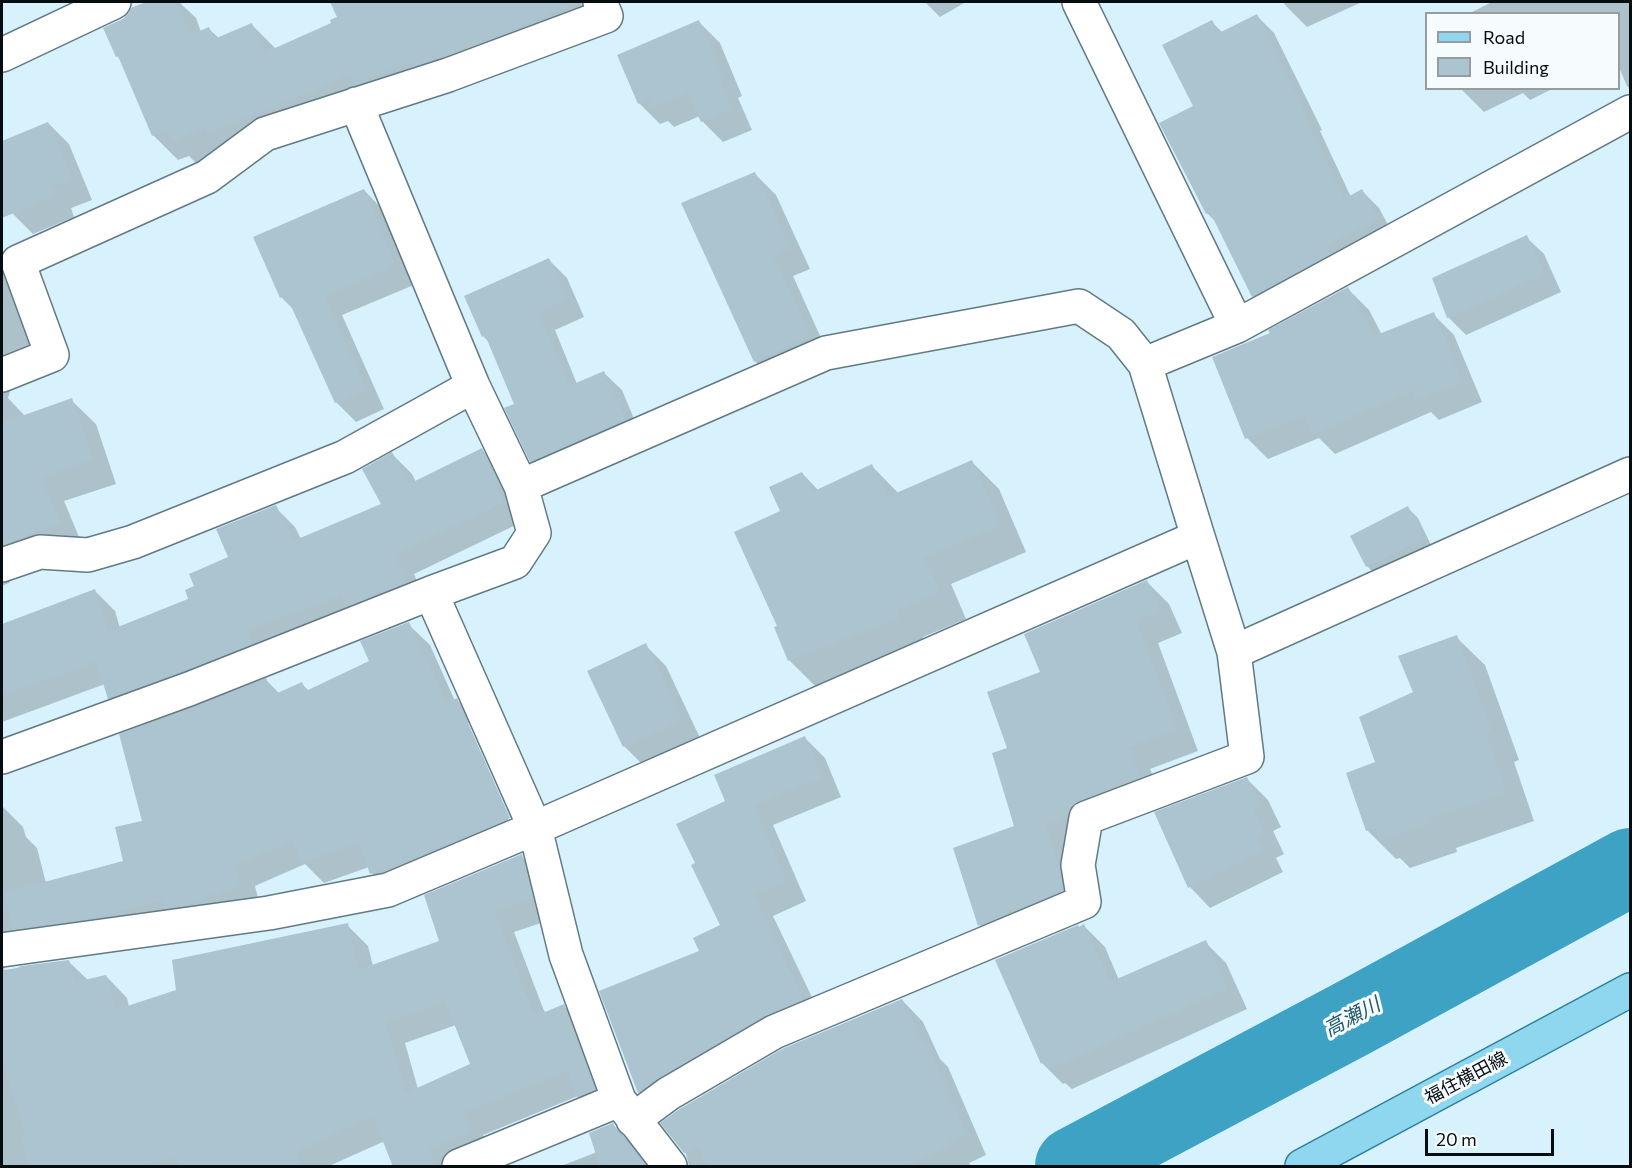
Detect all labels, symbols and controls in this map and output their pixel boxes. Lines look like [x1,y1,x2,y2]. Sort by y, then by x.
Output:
legend [1425,12,1620,90]
text: Road [1483,26,1525,48]
text: Building [1483,56,1549,78]
water label: 高瀬川 [1320,992,1384,1042]
street label: 福住横田線 [1421,1047,1511,1109]
scale bar [1428,1117,1557,1155]
text: 20 m [1436,1128,1477,1150]

